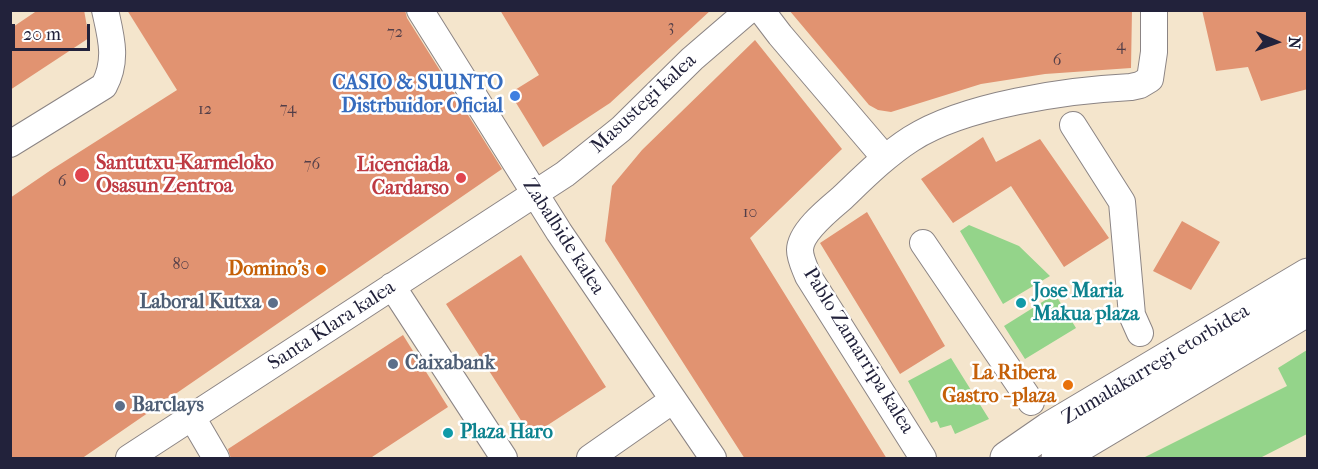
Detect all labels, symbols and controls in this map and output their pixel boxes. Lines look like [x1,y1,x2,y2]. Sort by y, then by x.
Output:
scale bar [15,12,93,50]
north arrow [1246,12,1306,72]
house number: 3 [668,17,674,37]
house number: 72 [387,23,403,43]
text: 20 m [23,24,61,45]
house number: 4 [1116,36,1126,56]
text: N [1285,36,1304,49]
street label: Masustegi kalea [586,49,702,159]
house number: 6 [1053,51,1061,71]
place label: CASIO & SUUNTO Distrbuidor Oficial [332,72,503,119]
marker: CASIO & SUUNTO Distrbuidor Oficial [508,89,522,103]
house number: 74 [280,99,296,119]
house number: 12 [198,100,212,120]
place label: Santutxu-Karmeloko Osasun Zentroa [96,152,274,199]
place label: Licenciada Cardarso [357,154,449,201]
house number: 76 [304,155,320,175]
marker: Santutxu-Karmeloko Osasun Zentroa [73,166,91,184]
marker: Licenciada Cardarso [454,171,468,185]
house number: 6 [58,172,66,192]
street label: Zabalbide kalea [517,175,609,299]
house number: 10 [743,203,757,223]
house number: 80 [173,255,189,275]
place label: Domino's [228,258,309,282]
marker: Domino's [314,263,328,277]
street label: Pablo Zamarripa kalea [797,264,919,438]
street label: Santa Klara kalea [264,276,400,376]
place label: Jose Maria Makua plaza [1033,280,1139,327]
place label: Laboral Kutxa [139,291,261,315]
marker: Laboral Kutxa [266,296,280,310]
marker: Jose Maria Makua plaza [1014,296,1028,310]
street label: Zumalakarregi etorbidea [1058,300,1254,430]
place label: Caixabank [405,352,495,376]
marker: Caixabank [386,357,400,371]
place label: La Ribera Gastro - plaza [942,362,1056,409]
marker: La Ribera Gastro - plaza [1061,378,1075,392]
place label: Barclays [132,394,204,418]
marker: Barclays [113,399,127,413]
place label: Plaza Haro [460,421,553,445]
marker: Plaza Haro [441,426,455,440]

